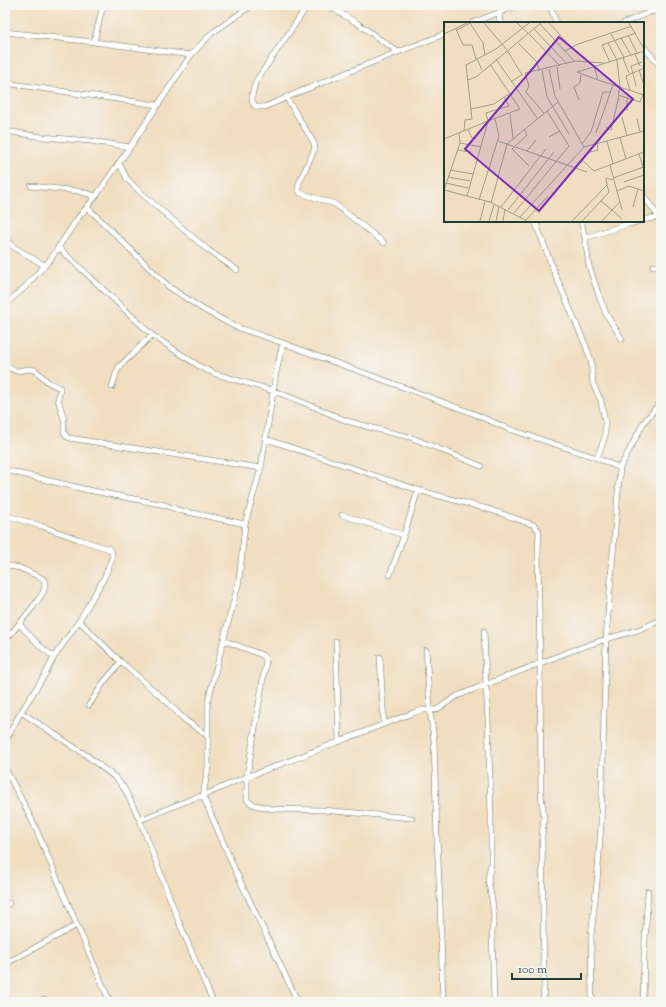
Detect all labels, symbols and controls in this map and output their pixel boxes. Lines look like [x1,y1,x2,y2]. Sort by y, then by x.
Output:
inset map [444,22,644,222]
scale bar [512,955,581,981]
text: 100 m [518,961,547,979]

